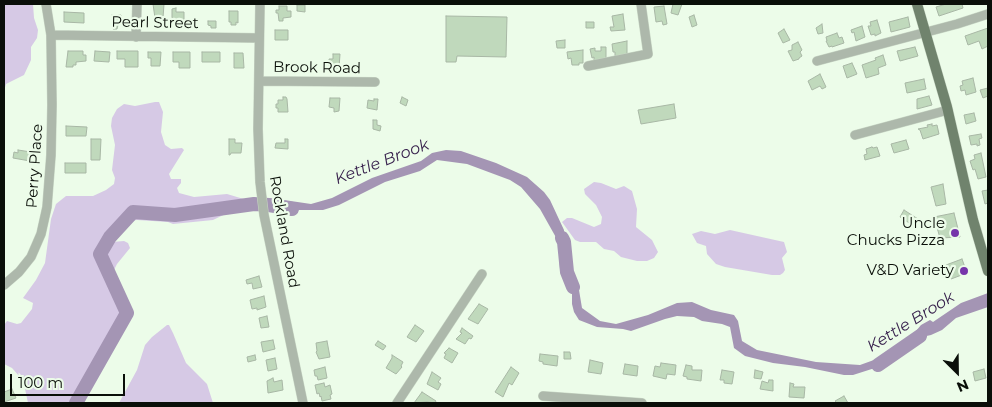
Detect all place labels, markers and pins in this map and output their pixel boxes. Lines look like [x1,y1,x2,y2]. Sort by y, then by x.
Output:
place label: Uncle Chucks Pizza [847,215,945,250]
marker: Uncle Chucks Pizza [949,227,961,239]
place label: V&D Variety [866,262,954,280]
marker: V&D Variety [958,265,970,277]

